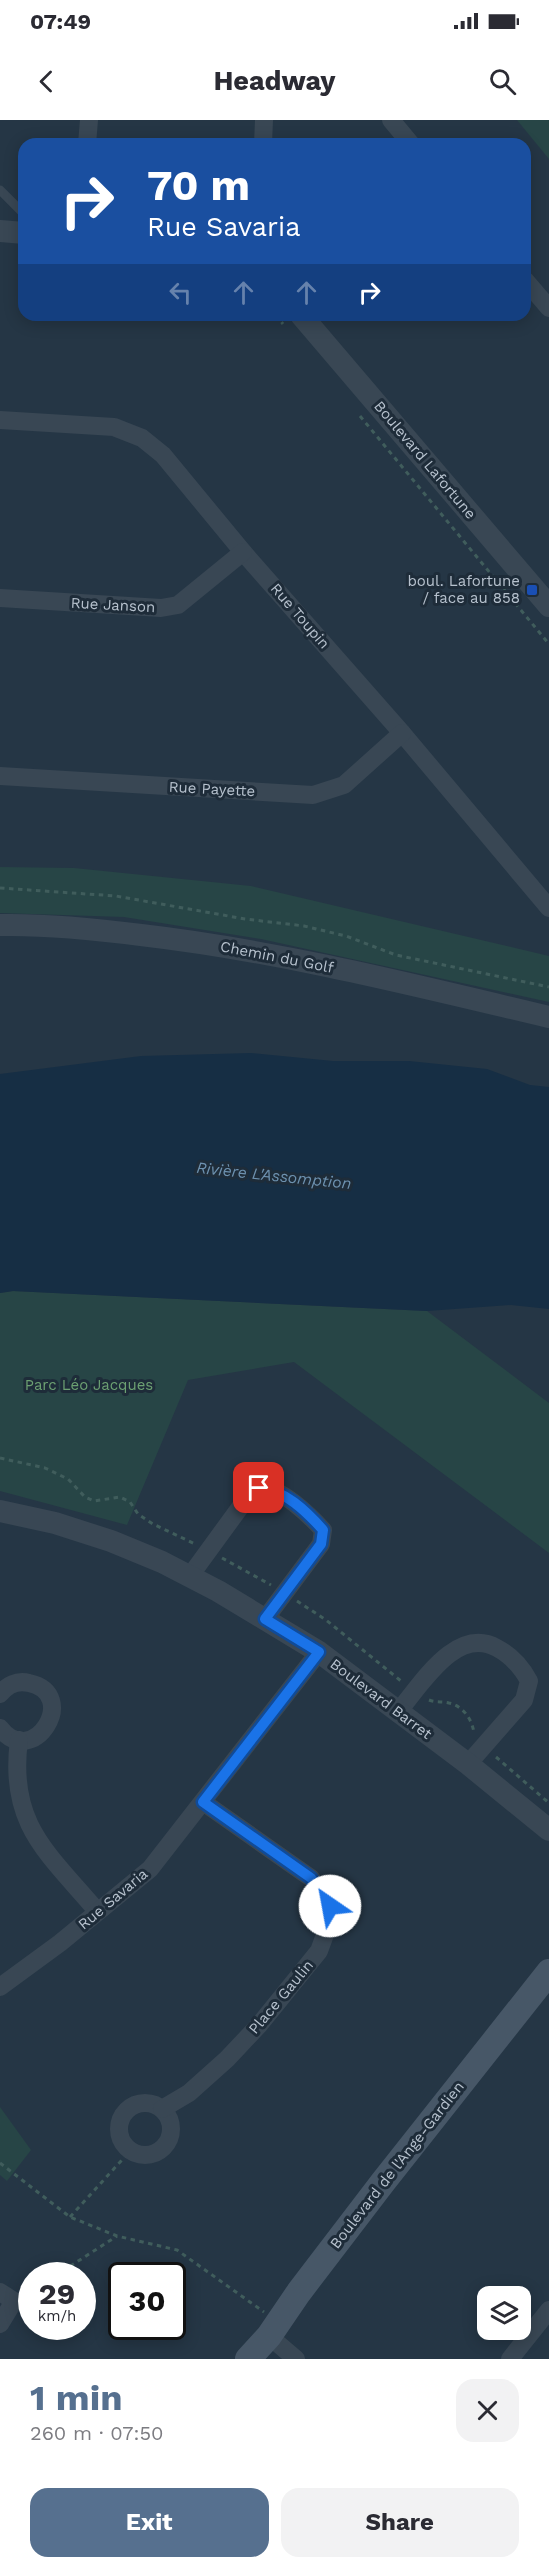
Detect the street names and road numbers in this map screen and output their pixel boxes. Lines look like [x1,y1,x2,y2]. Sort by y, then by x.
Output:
street label: Boulevard Lafortune [370,397,480,523]
street label: Rue Toupin [267,580,333,652]
street label: Rue Janson [70,594,156,616]
street label: Rue Payette [168,778,256,800]
street label: Chemin du Golf [219,937,335,977]
street label: Boulevard Barret [327,1655,436,1743]
street label: Rue Savaria [75,1864,152,1933]
street label: Place Gaulin [245,1956,317,2038]
street label: Boulevard de l'Ange-Gardien [326,2078,468,2252]

